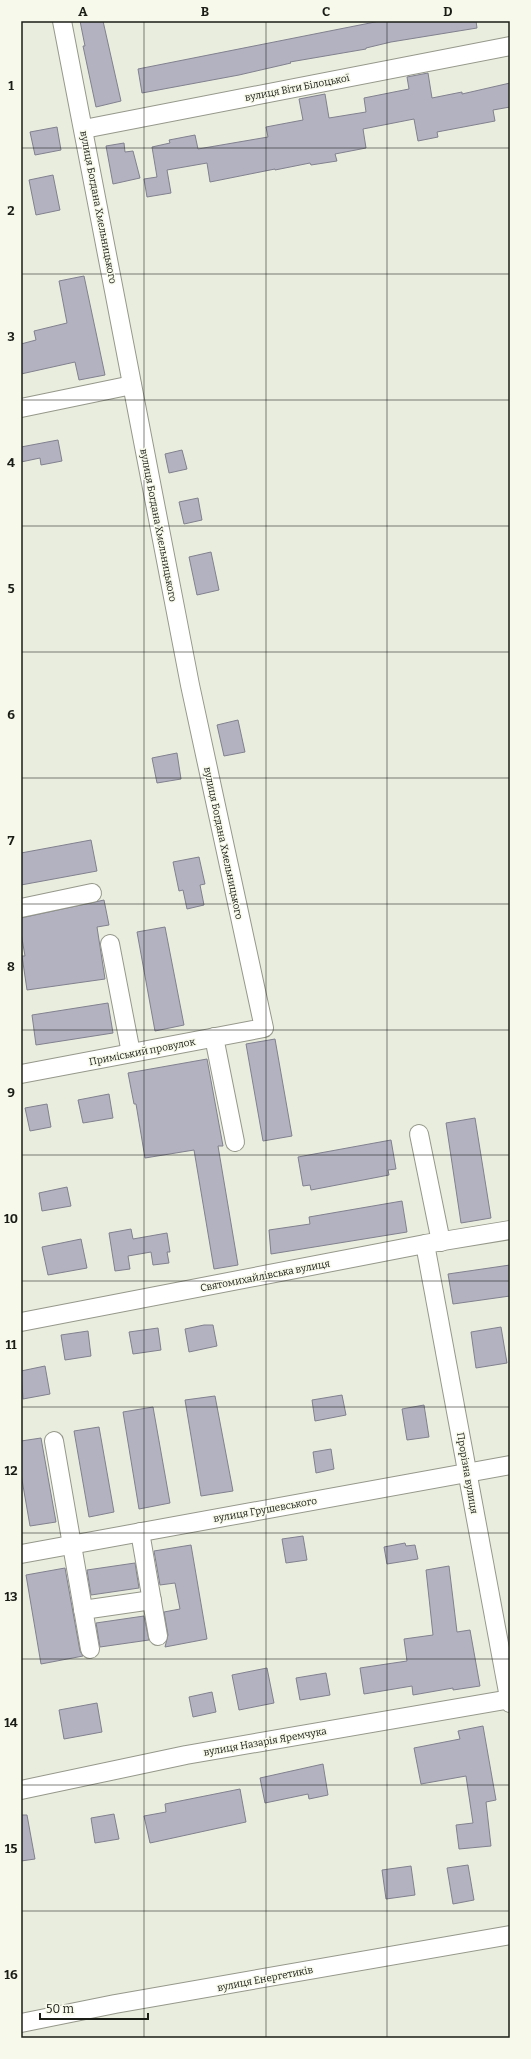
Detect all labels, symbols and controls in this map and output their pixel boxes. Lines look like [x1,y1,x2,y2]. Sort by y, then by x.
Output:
text: A [78,4,88,19]
text: B [201,4,209,19]
text: C [322,4,330,19]
text: D [443,4,453,19]
street label: вулиця Віти Білоцької [244,72,351,104]
text: 1 [8,78,14,93]
street label: вулиця Богдана Хмельницького [77,130,119,285]
text: 2 [7,203,15,218]
text: 3 [7,329,15,344]
street label: вулиця Богдана Хмельницького [137,448,179,603]
text: 4 [7,455,15,470]
text: 5 [7,581,15,596]
text: 6 [7,707,15,722]
street label: вулиця Богдана Хмельницького [201,766,245,921]
text: 7 [8,833,15,848]
text: 8 [7,959,15,974]
street label: Приміський провулок [88,1036,196,1068]
text: 9 [7,1085,15,1100]
text: 10 [4,1211,18,1226]
street label: Святомихайлівська вулиця [199,1257,332,1294]
text: 11 [5,1337,17,1352]
street label: Прорізна вулиця [454,1432,480,1515]
text: 12 [5,1463,17,1478]
street label: вулиця Грушевського [213,1495,318,1525]
text: 13 [4,1589,18,1604]
text: 14 [4,1715,18,1730]
street label: вулиця Назарія Яремчука [203,1725,328,1759]
text: 15 [5,1841,17,1856]
street label: вулиця Енергетиків [216,1964,314,1994]
text: 16 [4,1967,18,1982]
scale bar [40,1995,148,2021]
text: 50 m [46,2002,75,2016]

